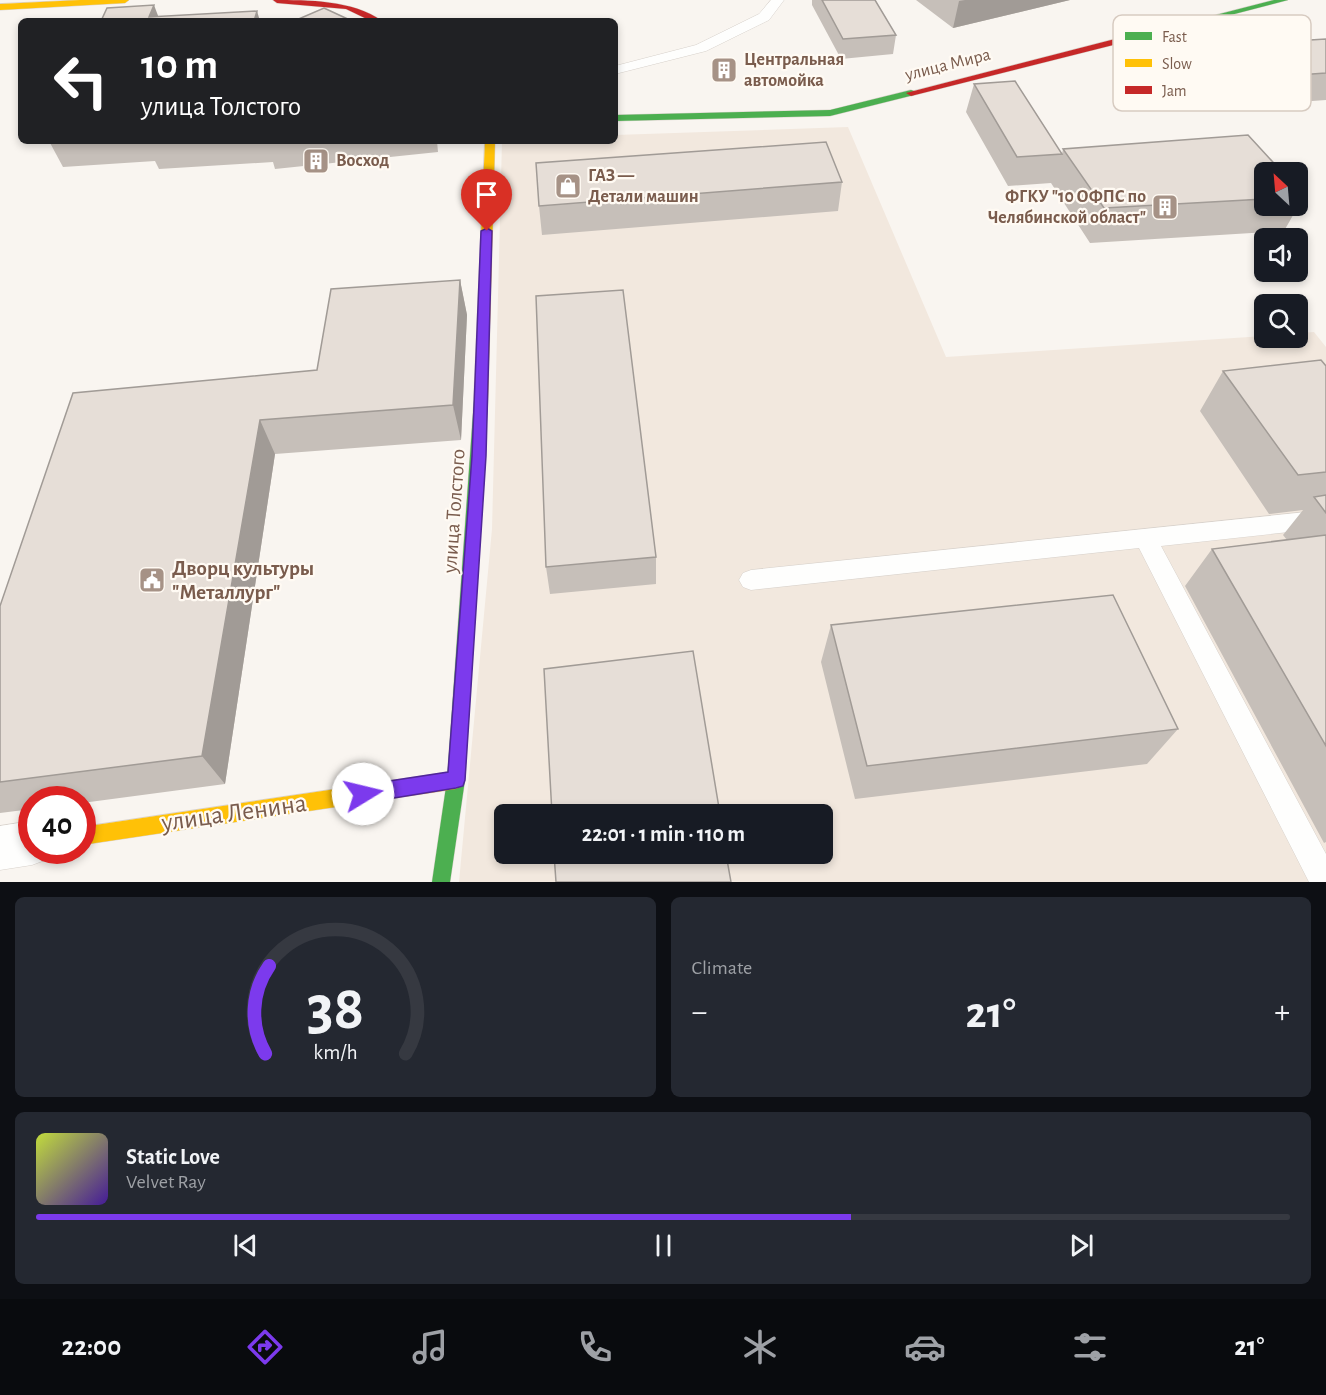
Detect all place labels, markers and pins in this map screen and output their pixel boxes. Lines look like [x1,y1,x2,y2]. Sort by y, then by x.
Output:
place label: Центральная автомойка [744,51,844,90]
building icon: Центральная автомойка [709,55,739,85]
building icon: Восход [301,146,331,176]
place label: Восход [336,152,389,170]
place label: ГАЗ — Детали машин [588,167,699,206]
pin [461,169,512,231]
shop icon: ГАЗ — Детали машин [553,171,583,201]
place label: ФГКУ "10 ОФПС по Челябинской област" [988,188,1146,227]
building icon: ФГКУ "10 ОФПС по Челябинской област" [1150,192,1180,222]
place label: Дворц культуры "Металлург" [172,558,314,603]
public building icon: Дворц культуры "Металлург" [137,565,167,595]

